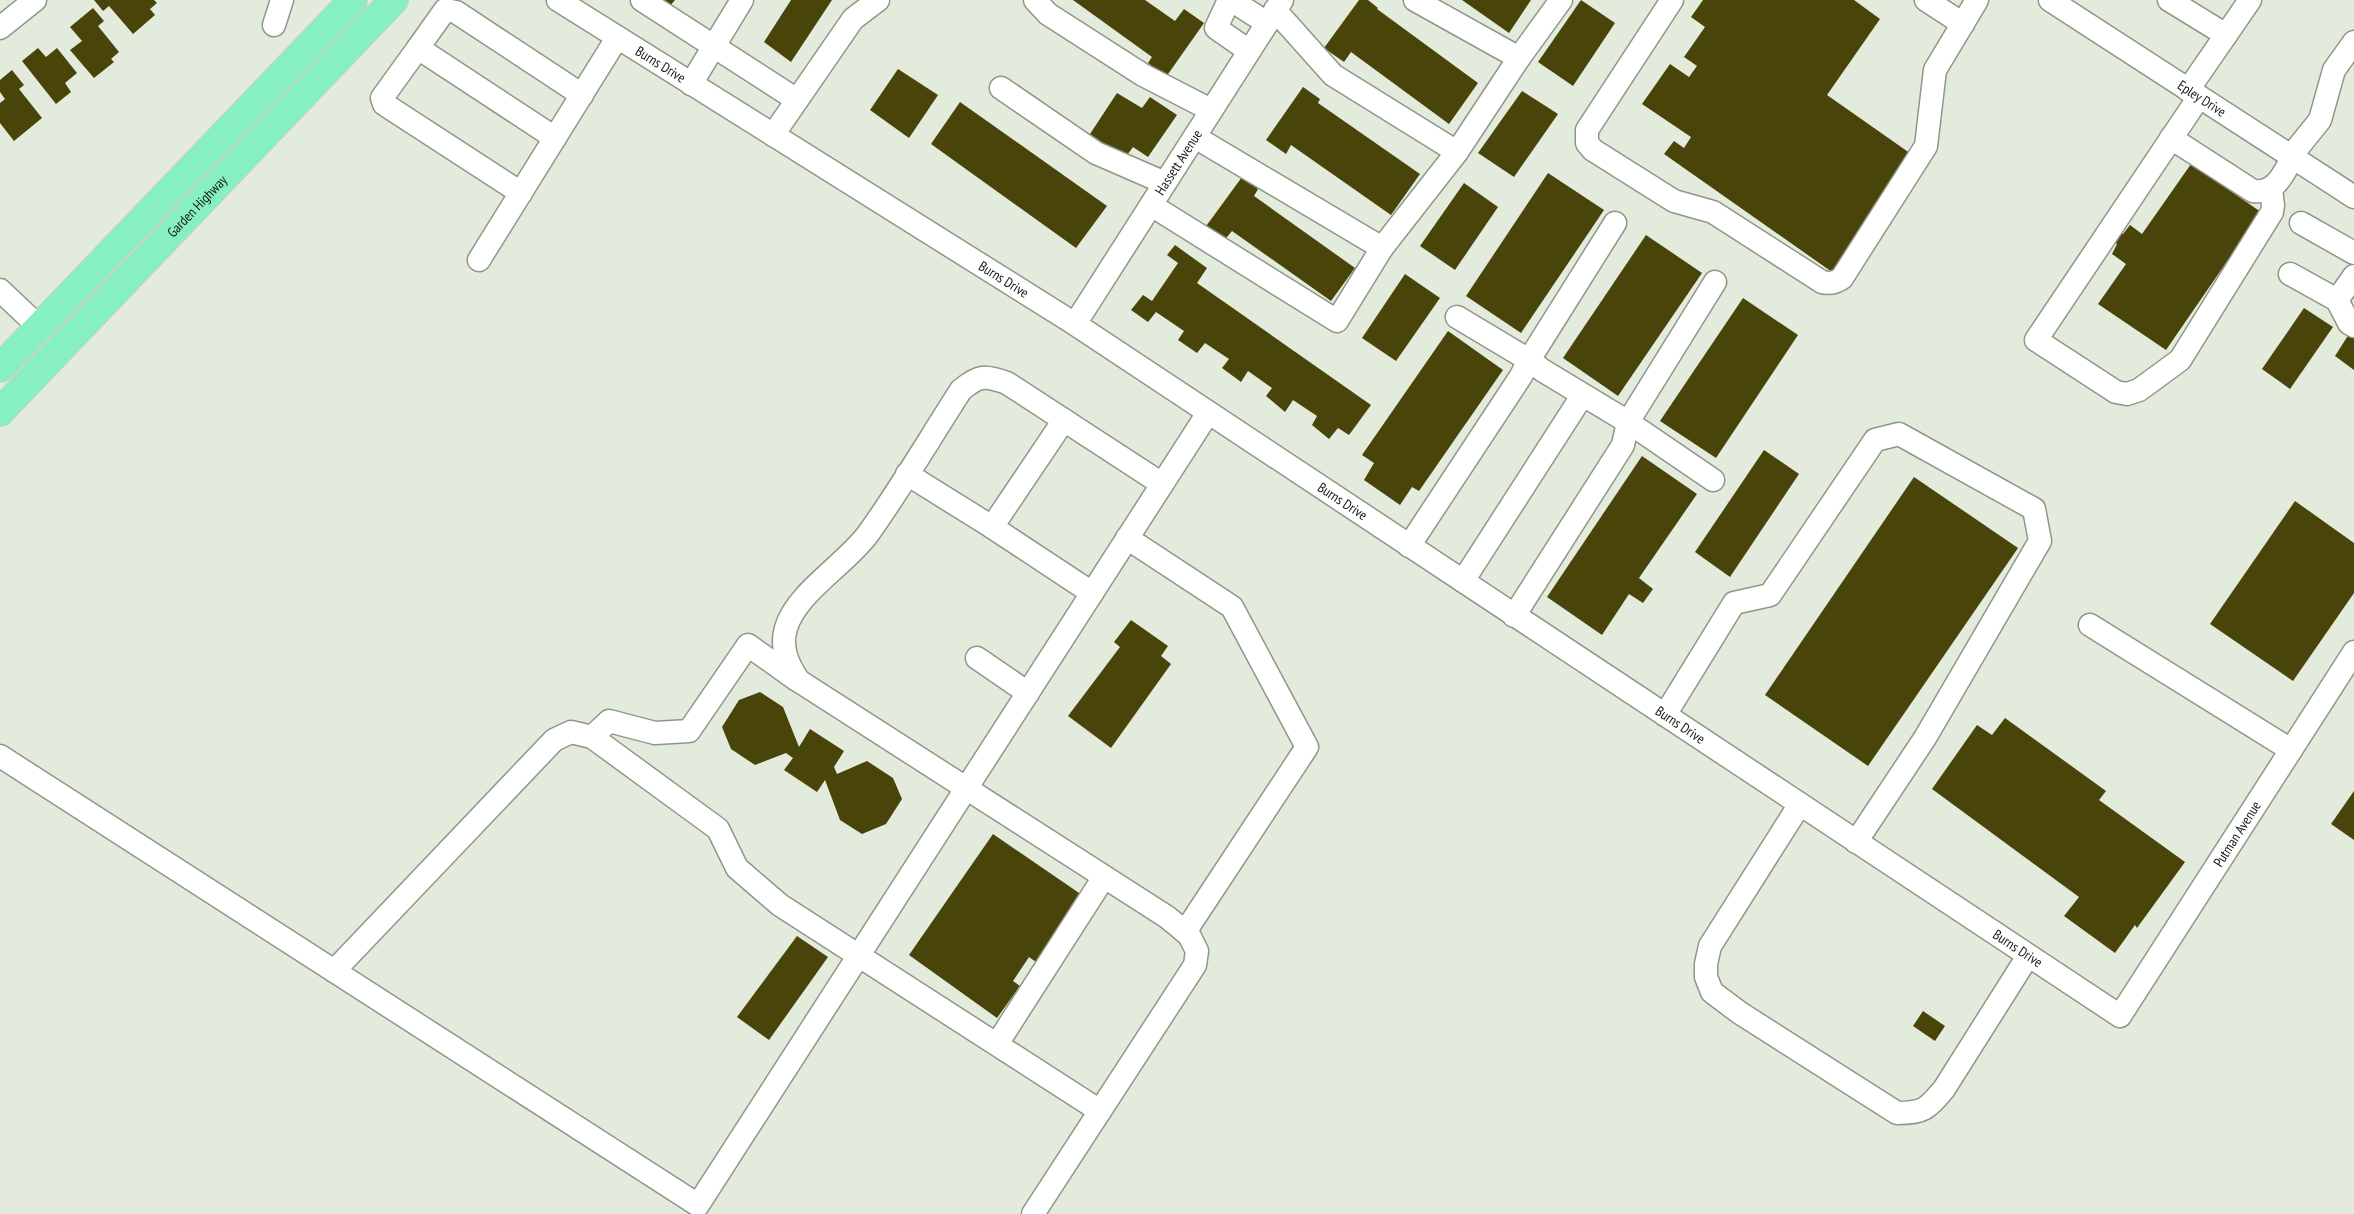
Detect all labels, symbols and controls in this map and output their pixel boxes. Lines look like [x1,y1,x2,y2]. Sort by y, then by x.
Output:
street label: Burns Drive [632,42,689,87]
street label: Epley Drive [2174,76,2230,121]
street label: Hassett Avenue [1151,126,1206,198]
street label: Garden Highway [163,171,231,241]
street label: Burns Drive [975,257,1032,302]
street label: Burns Drive [1314,478,1371,524]
street label: Burns Drive [1652,702,1709,748]
street label: Putman Avenue [2209,797,2265,870]
street label: Burns Drive [1990,925,2046,971]

